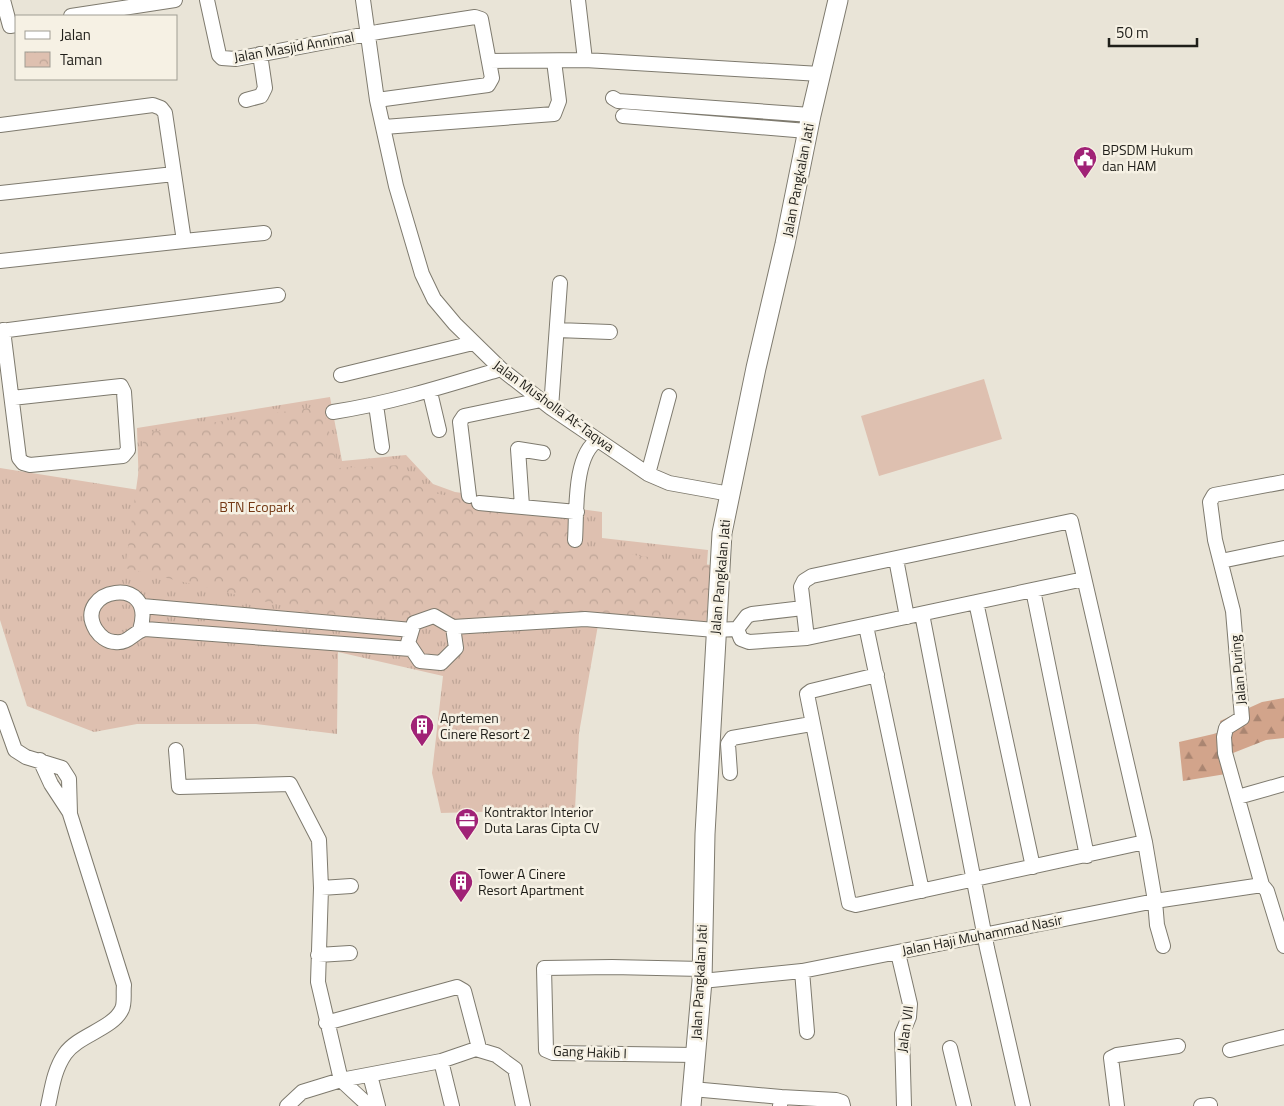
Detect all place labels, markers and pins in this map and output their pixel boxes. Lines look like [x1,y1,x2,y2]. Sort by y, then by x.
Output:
place label: BPSDM Hukum dan HAM [1102,139,1193,176]
public building icon: BPSDM Hukum dan HAM [1072,145,1098,179]
place label: Aprtemen Cinere Resort 2 [440,707,530,744]
building icon: Aprtemen Cinere Resort 2 [409,713,435,747]
place label: Kontraktor Interior Duta Laras Cipta CV [484,801,599,838]
office icon: Kontraktor Interior Duta Laras Cipta CV [454,807,480,841]
place label: Tower A Cinere Resort Apartment [478,863,584,900]
building icon: Tower A Cinere Resort Apartment [448,869,474,903]

